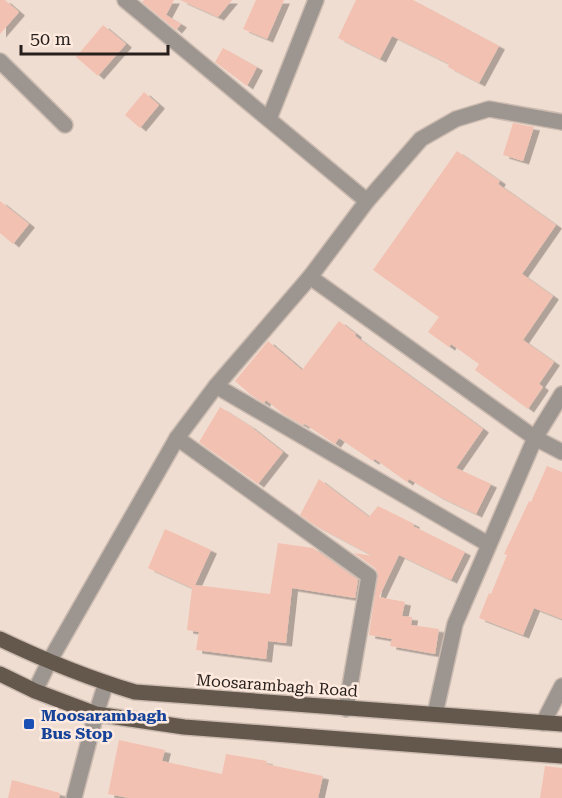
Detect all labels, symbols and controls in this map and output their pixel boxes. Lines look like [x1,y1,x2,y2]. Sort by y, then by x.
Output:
scale bar [21,18,168,56]
text: 50 m [30,28,71,49]
street label: Moosarambagh Road [196,670,358,701]
place label: Moosarambagh Bus Stop [41,706,167,743]
marker: Moosarambagh Bus Stop [22,717,36,731]

